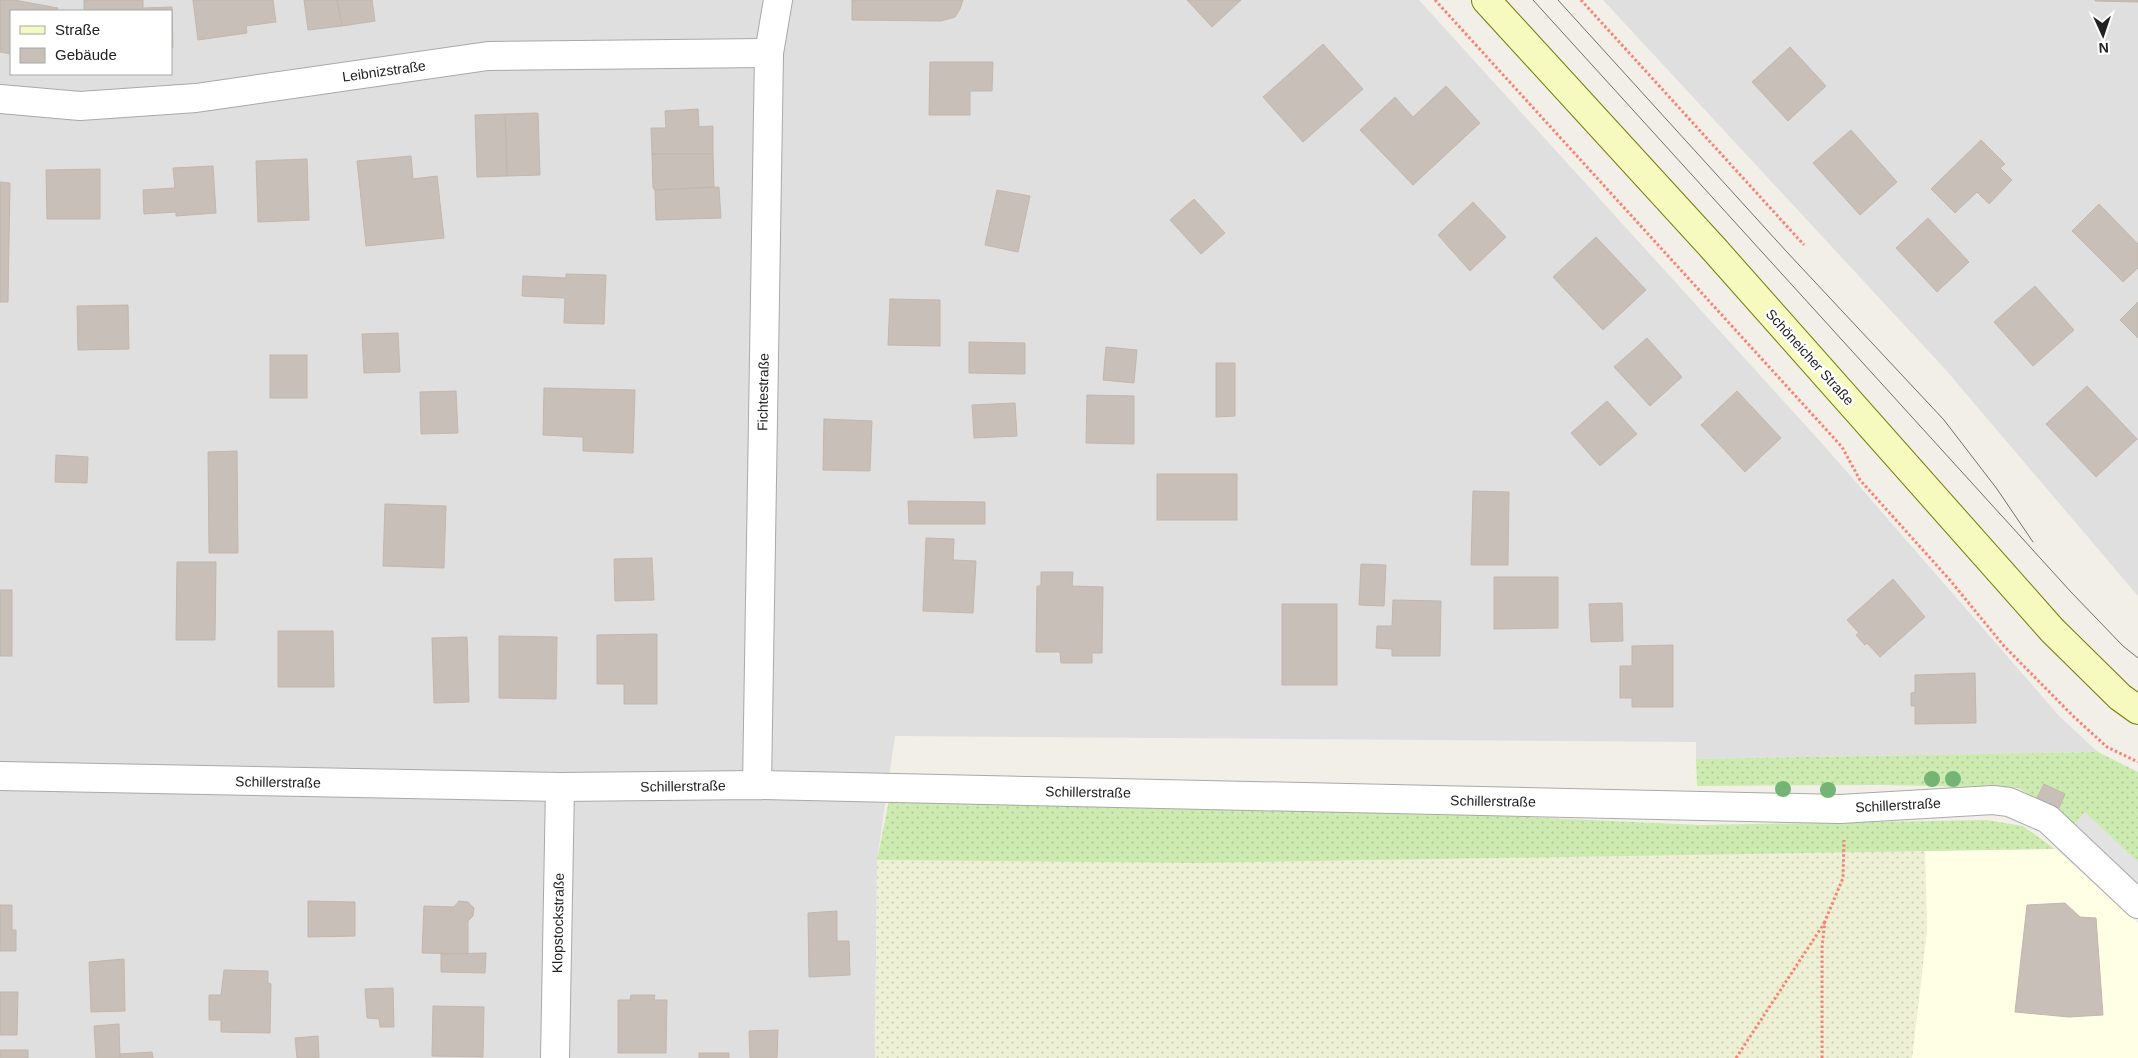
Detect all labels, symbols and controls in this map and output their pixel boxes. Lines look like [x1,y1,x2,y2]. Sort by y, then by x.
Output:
legend [10,10,172,75]
north arrow [2078,10,2128,60]
text: Straße [55,21,100,38]
text: N [2098,40,2109,56]
text: Gebäude [55,46,117,63]
street label: Leibnizstraße [341,57,427,85]
street label: Schöneicher Straße [1763,306,1857,408]
street label: Fichtestraße [754,353,772,431]
street label: Schillerstraße [235,773,321,791]
street label: Schillerstraße [640,777,726,795]
street label: Schillerstraße [1045,783,1131,801]
street label: Schillerstraße [1450,792,1536,810]
street label: Schillerstraße [1855,795,1941,815]
street label: Klopstockstraße [549,872,567,973]

